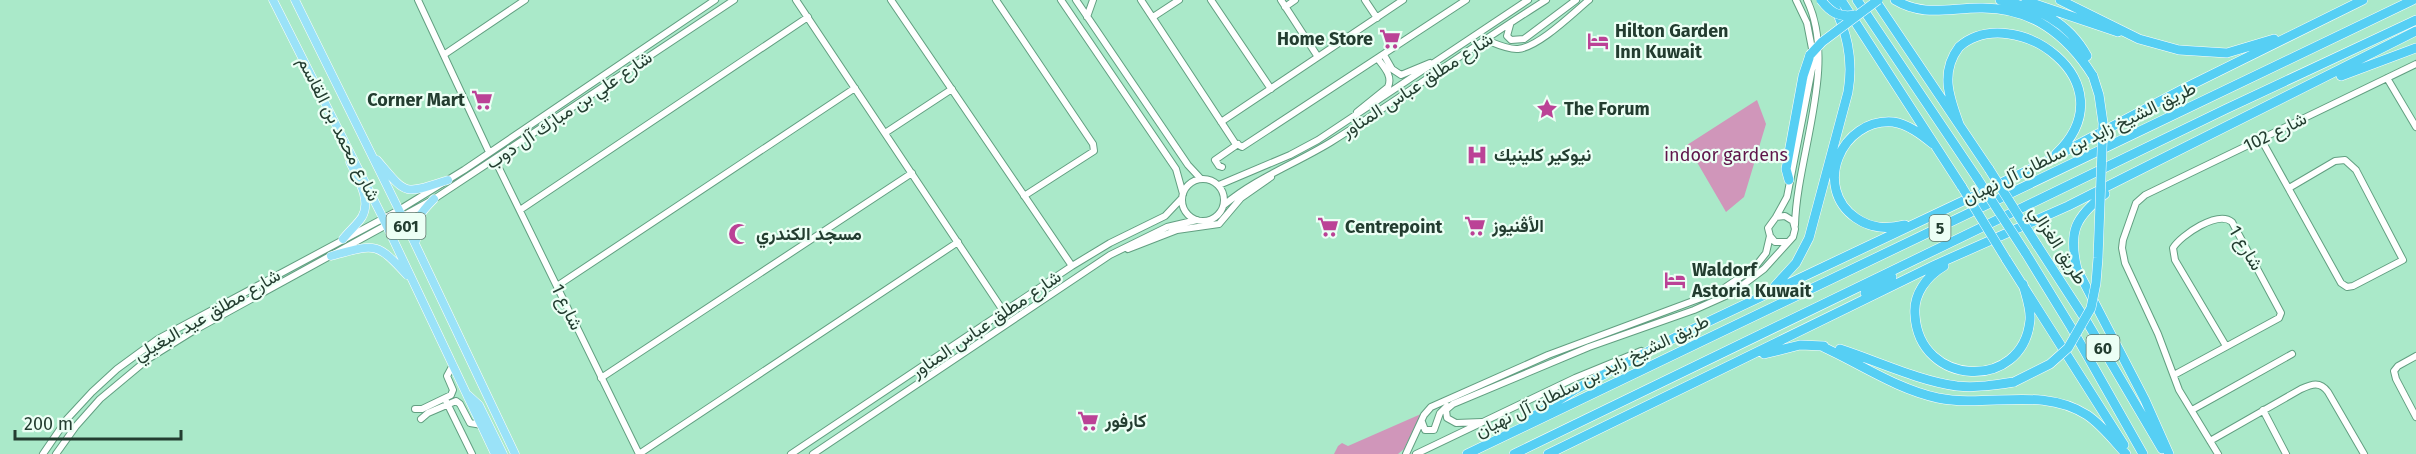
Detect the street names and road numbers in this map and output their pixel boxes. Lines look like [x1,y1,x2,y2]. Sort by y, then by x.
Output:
street label: شارع مطلق عباس المناور [1336,28,1498,144]
street label: شارع علي بن مبارك آل دوب [482,46,659,177]
street label: شارع محمد بن القاسم [292,53,385,205]
street label: طريق الشيخ زايد بن سلطان آل نهيان [1959,77,2200,210]
street label: شارع 102 [2240,107,2311,158]
street label: طريق الغزالي [2021,202,2092,291]
road number: 601 [386,213,426,239]
road number: 5 [1930,215,1950,241]
street label: شارع 1 [2223,221,2268,275]
street label: شارع مطلق عيد البغيلي [130,264,286,369]
street label: شارع مطلق عباس المناور [906,266,1066,384]
street label: شارع 1 [546,280,588,334]
street label: طريق الشيخ زايد بن سلطان آل نهيان [1472,310,1713,443]
road number: 60 [2086,335,2120,361]

